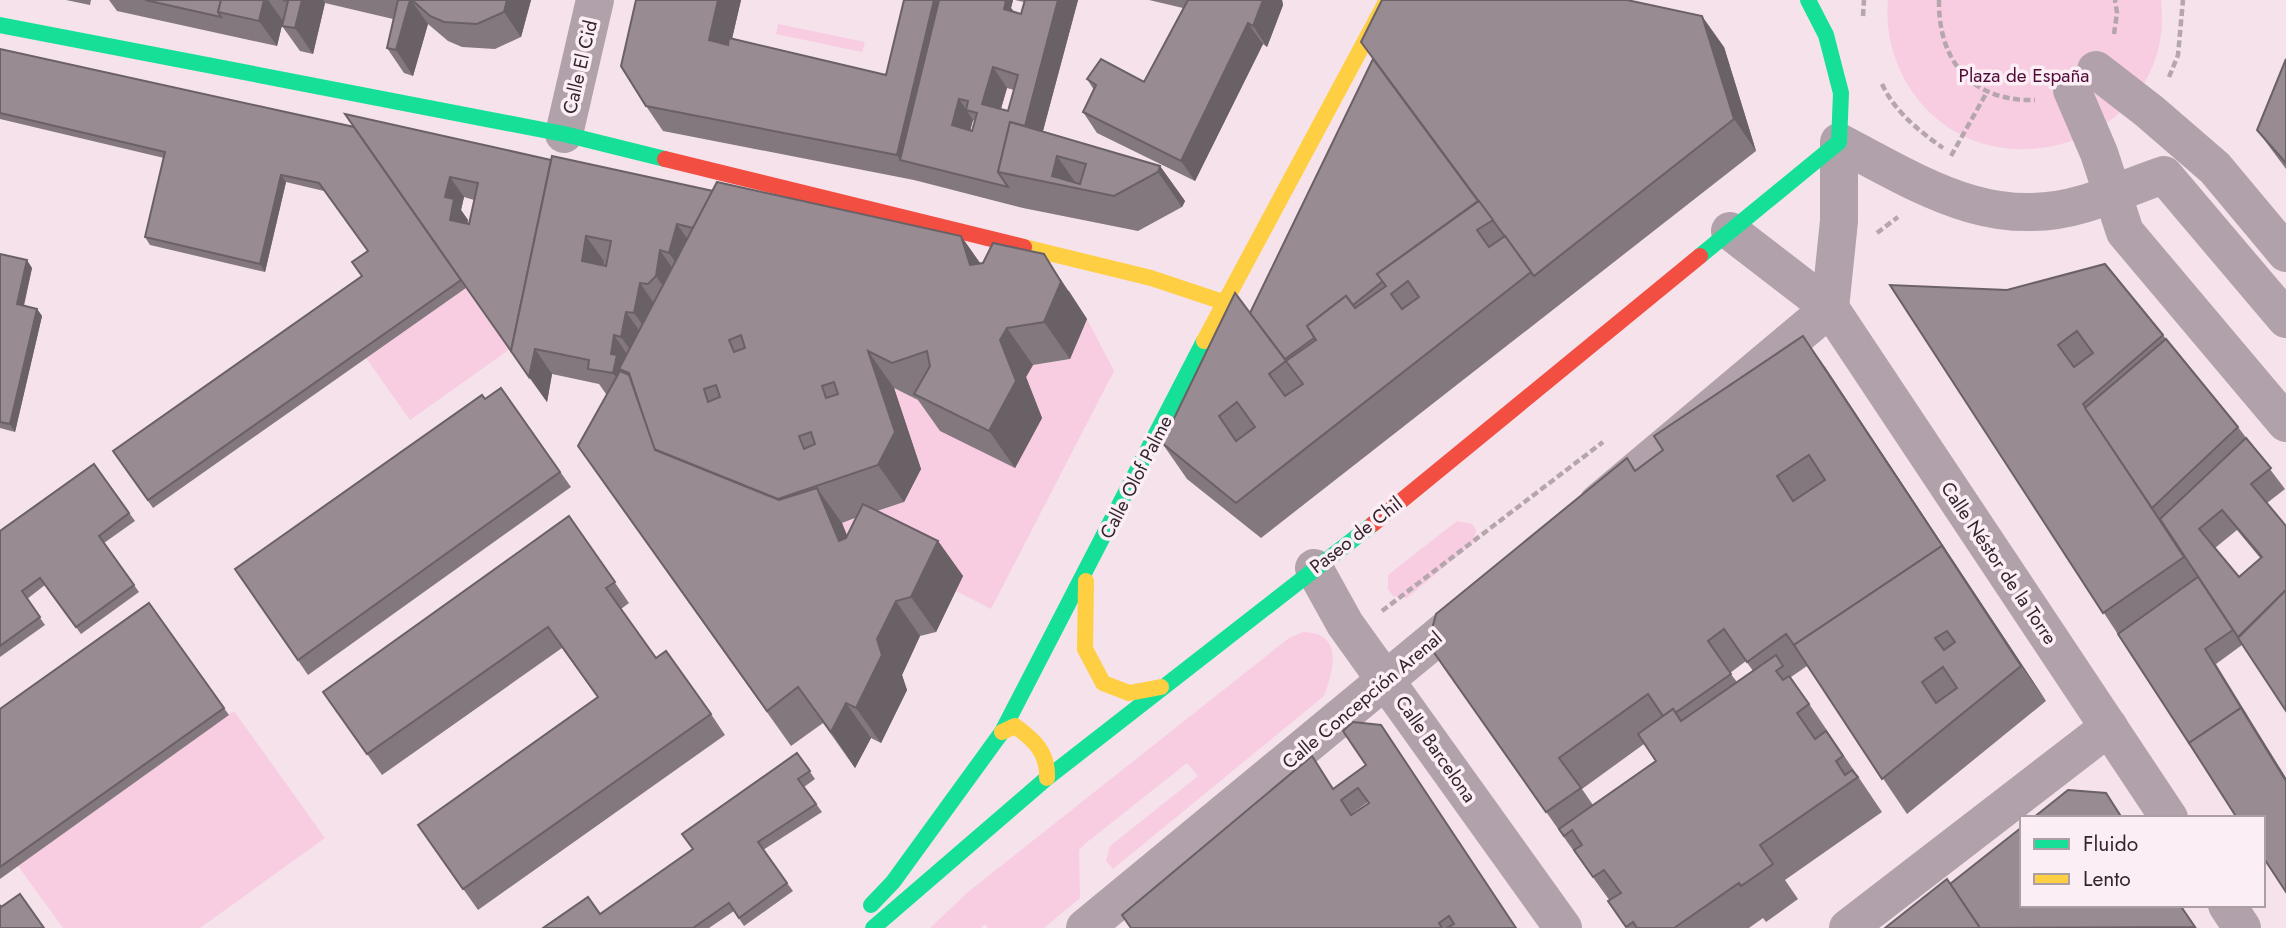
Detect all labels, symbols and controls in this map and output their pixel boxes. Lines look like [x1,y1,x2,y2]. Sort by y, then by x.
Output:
street label: Calle El Cid [556,17,604,117]
park label: Plaza de España [1958,62,2090,89]
street label: Calle Olof Palme [1093,410,1179,543]
street label: Calle Néstor de la Torre [1934,476,2064,650]
street label: Paseo de Chil [1304,490,1408,580]
street label: Calle Concepción Arenal [1276,625,1448,775]
street label: Calle Barcelona [1389,690,1483,808]
legend [2020,816,2265,907]
text: Fluido [2083,829,2138,859]
text: Lento [2083,864,2131,894]

